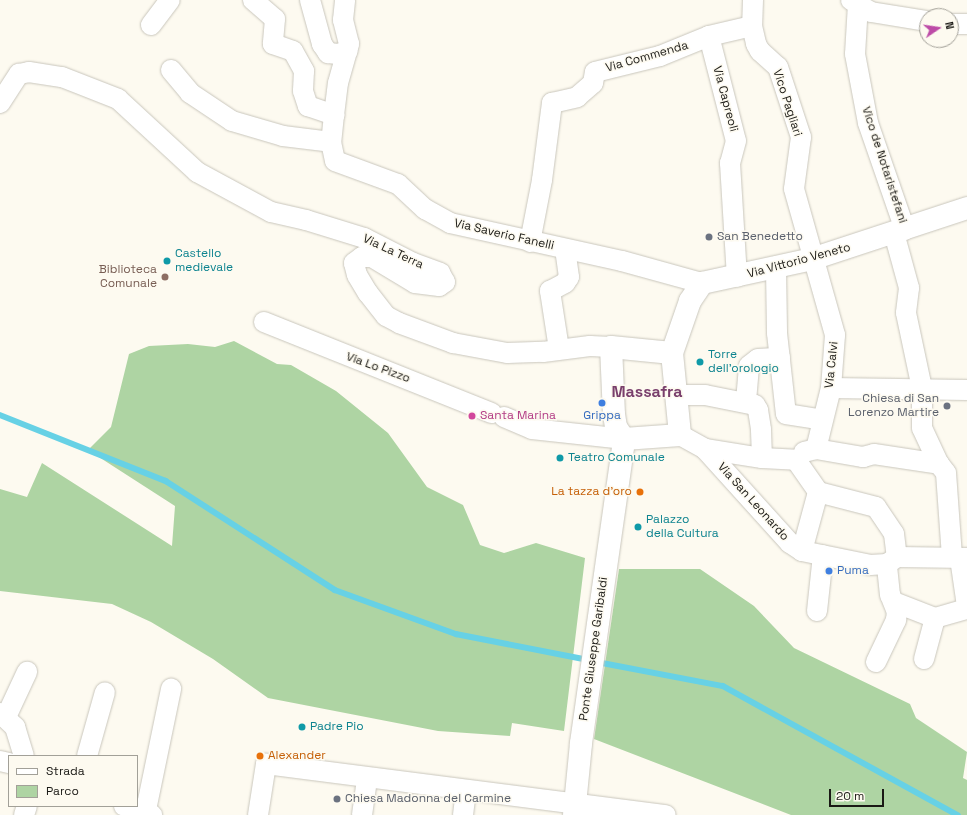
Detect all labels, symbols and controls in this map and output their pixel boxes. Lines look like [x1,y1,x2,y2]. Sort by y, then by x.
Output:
north arrow [919,8,959,48]
text: N [942,20,957,31]
street label: Via Commenda [604,38,690,76]
street label: Via Capreoli [709,65,741,133]
street label: Vico Pagliari [769,68,805,138]
street label: Vico de Notaristefani [858,105,910,225]
street label: Via Saverio Fanelli [453,216,555,254]
place label: San Benedetto [717,230,803,244]
street label: Via La Terra [360,232,426,272]
marker: San Benedetto [704,232,714,242]
street label: Via Vittorio Veneto [746,240,852,282]
place label: Castello medievale [175,247,233,275]
marker: Castello medievale [162,256,172,266]
place label: Biblioteca Comunale [99,263,157,291]
marker: Biblioteca Comunale [160,272,170,282]
street label: Via Calvi [822,341,842,389]
place label: Torre dell'orologio [708,348,779,376]
street label: Via Lo Pizzo [344,350,412,386]
marker: Torre dell'orologio [695,357,705,367]
district label: Massafra [611,382,683,402]
place label: Chiesa di San Lorenzo Martire [848,392,939,420]
marker: Grippa [597,398,607,408]
marker: Chiesa di San Lorenzo Martire [942,401,952,411]
place label: Santa Marina [480,409,556,423]
place label: Grippa [583,409,621,423]
marker: Santa Marina [467,411,477,421]
place label: Teatro Comunale [568,451,665,465]
marker: Teatro Comunale [555,453,565,463]
street label: Via San Leonardo [714,460,792,544]
place label: La tazza d'oro [551,485,632,499]
marker: La tazza d'oro [635,487,645,497]
place label: Palazzo della Cultura [646,513,719,541]
marker: Palazzo della Cultura [633,522,643,532]
place label: Puma [837,564,869,578]
marker: Puma [824,566,834,576]
street label: Ponte Giuseppe Garibaldi [577,576,611,722]
place label: Padre Pio [310,720,364,734]
marker: Padre Pio [297,722,307,732]
place label: Alexander [268,749,326,763]
marker: Alexander [255,751,265,761]
legend [8,755,138,807]
text: Strada [46,763,85,779]
scale bar [831,781,886,807]
text: Parco [46,783,79,799]
text: 20 m [836,788,864,804]
place label: Chiesa Madonna del Carmine [345,792,511,806]
marker: Chiesa Madonna del Carmine [332,794,342,804]

